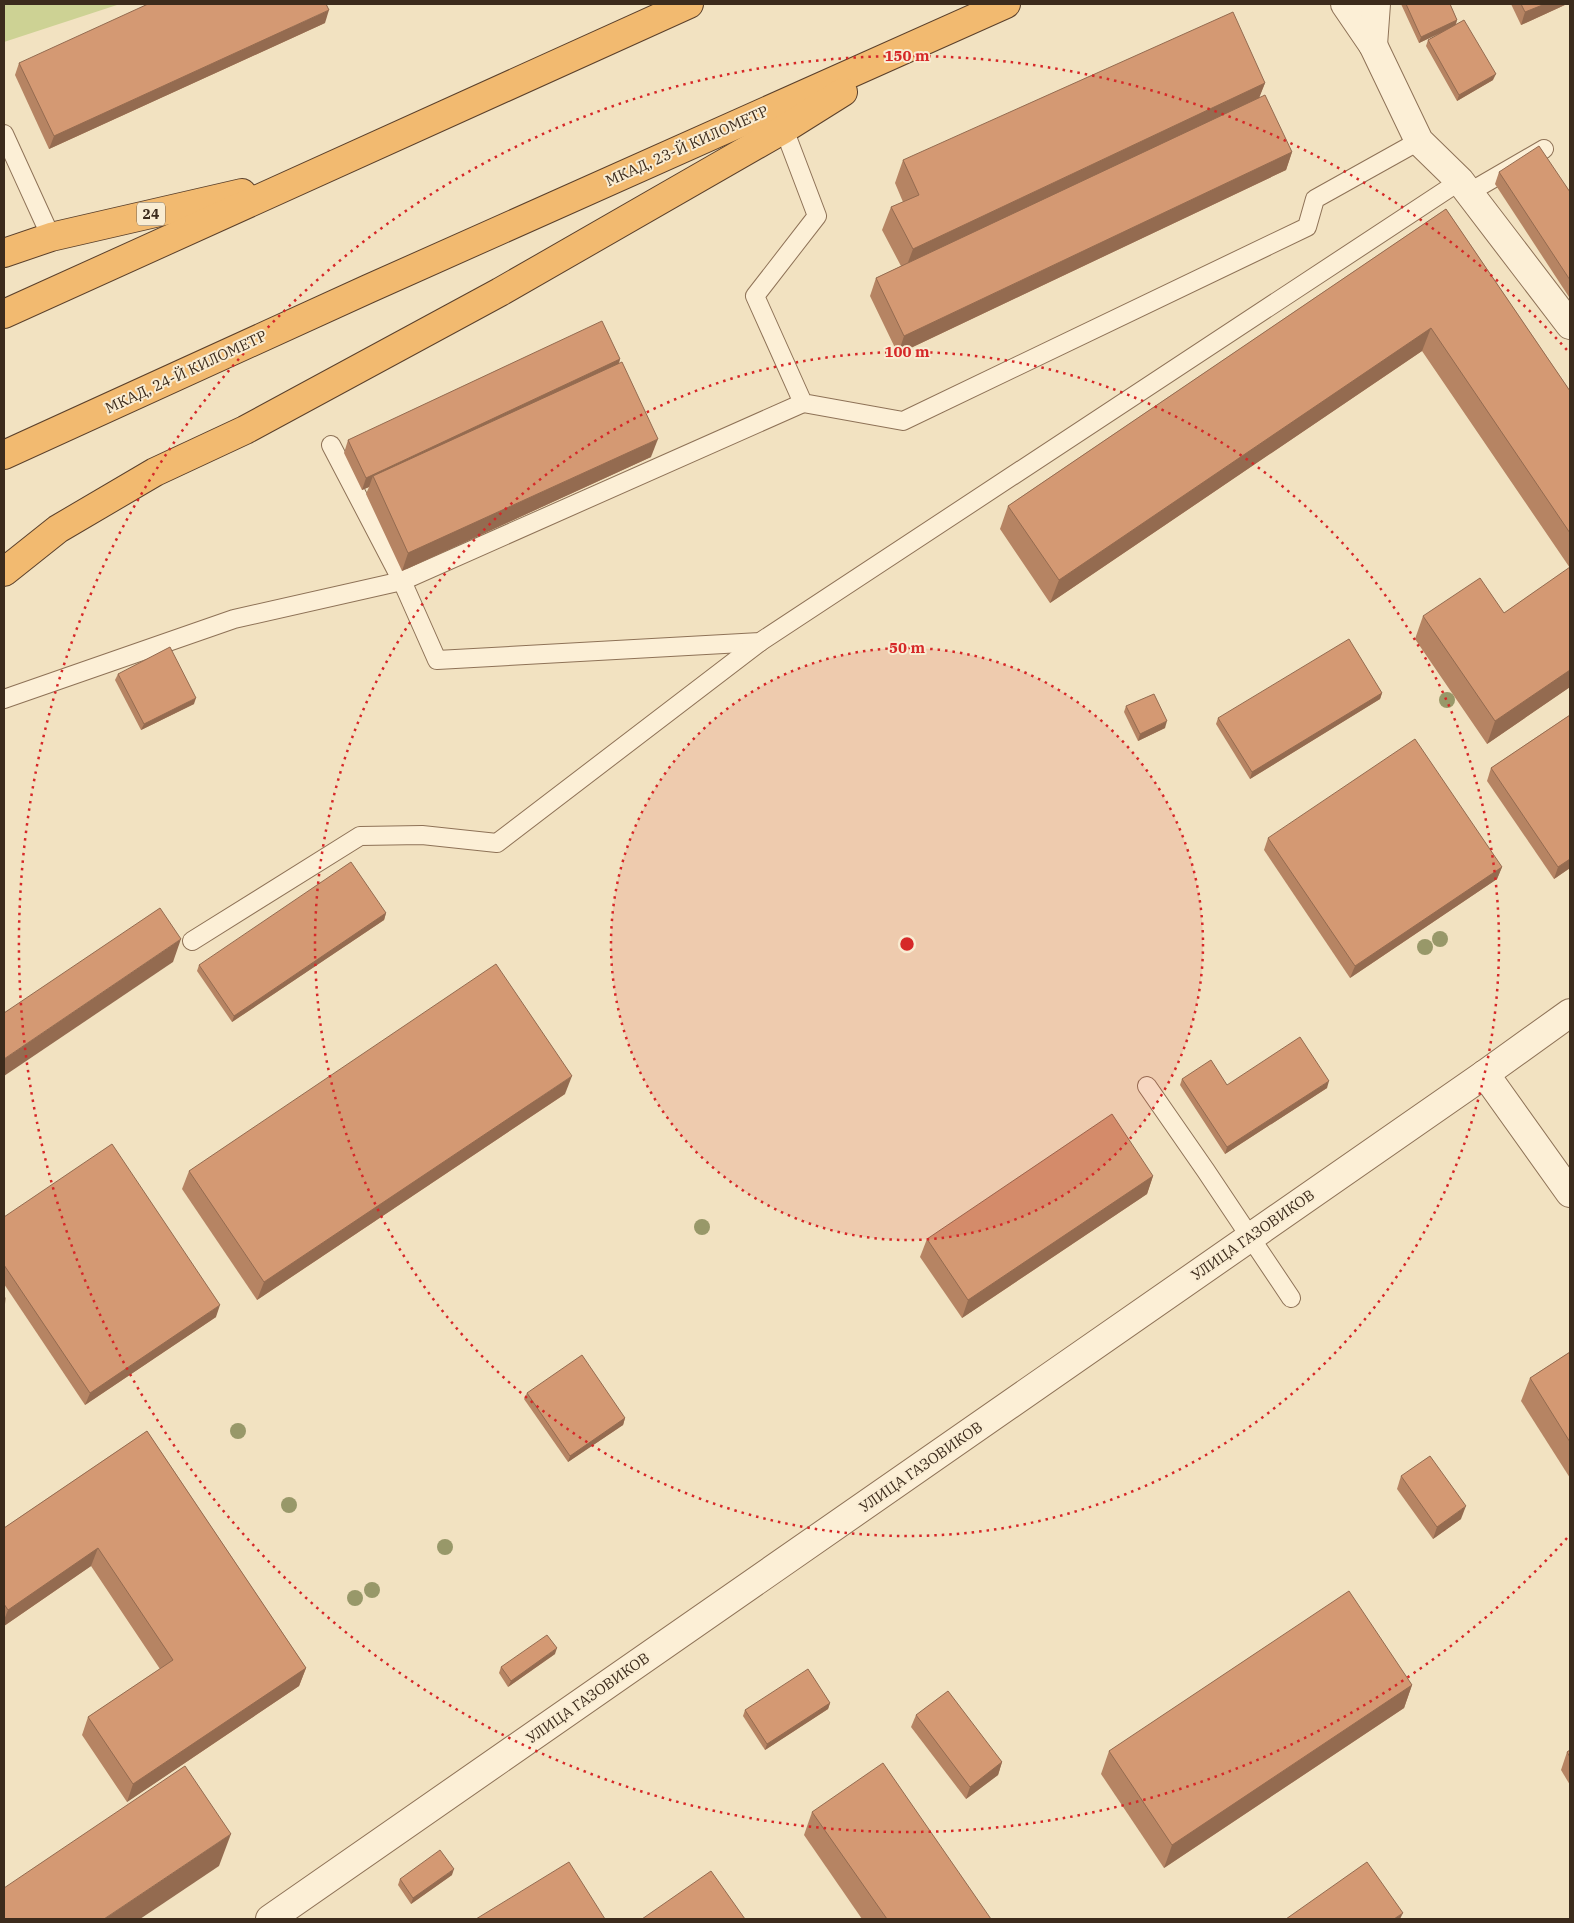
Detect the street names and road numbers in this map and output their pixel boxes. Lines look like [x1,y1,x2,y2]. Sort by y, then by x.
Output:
street label: МКАД, 23-Й КИЛОМЕТР [602,101,771,190]
road number: 24 [137,202,165,225]
street label: МКАД, 24-Й КИЛОМЕТР [102,326,270,417]
street label: УЛИЦА ГАЗОВИКОВ [1188,1185,1318,1284]
street label: УЛИЦА ГАЗОВИКОВ [856,1417,986,1516]
street label: УЛИЦА ГАЗОВИКОВ [523,1648,653,1747]

